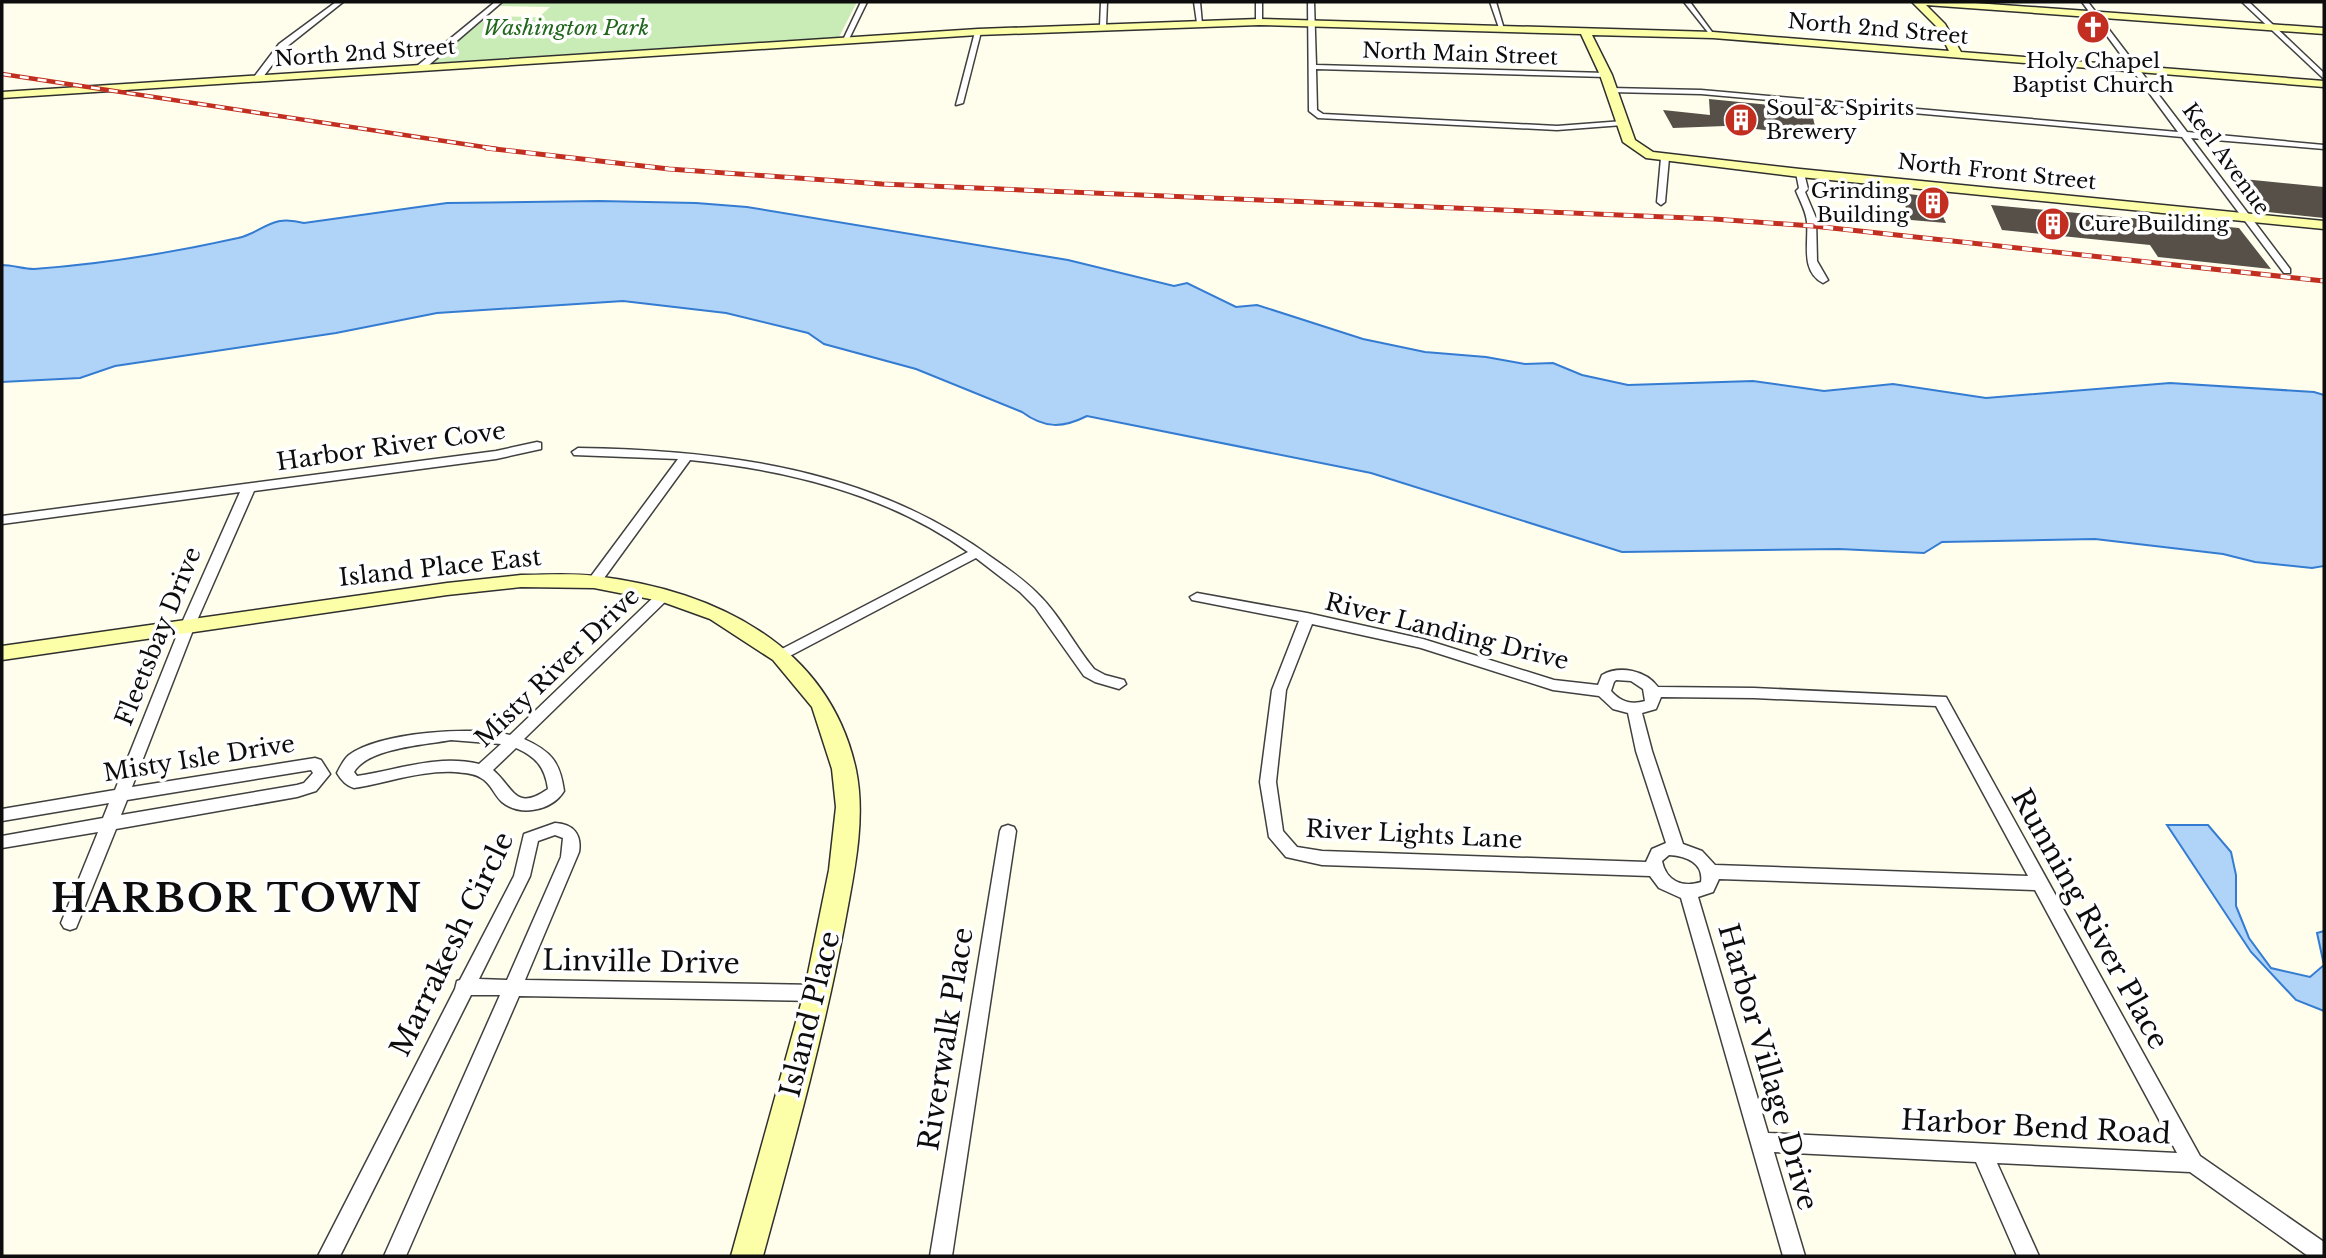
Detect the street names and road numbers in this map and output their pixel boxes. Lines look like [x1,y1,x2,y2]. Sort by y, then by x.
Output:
street label: North 2nd Street [1787,8,1969,50]
street label: North 2nd Street [274,34,456,72]
street label: North Main Street [1362,38,1558,70]
street label: Keel Avenue [2177,98,2275,220]
street label: North Front Street [1896,149,2098,195]
street label: Harbor River Cove [275,416,507,476]
street label: Island Place East [337,542,543,592]
street label: Fleetsbay Drive [109,543,207,729]
street label: Misty River Drive [469,581,645,753]
street label: River Landing Drive [1322,587,1572,675]
street label: Misty Isle Drive [101,729,297,787]
street label: Running River Place [2004,783,2176,1055]
street label: River Lights Lane [1305,814,1523,854]
street label: Marrakesh Circle [382,826,522,1062]
street label: Harbor Village Drive [1710,920,1826,1214]
street label: Riverwalk Place [911,925,981,1153]
street label: Island Place [772,927,848,1101]
street label: Linville Drive [542,943,740,981]
street label: Harbor Bend Road [1900,1102,2172,1152]

